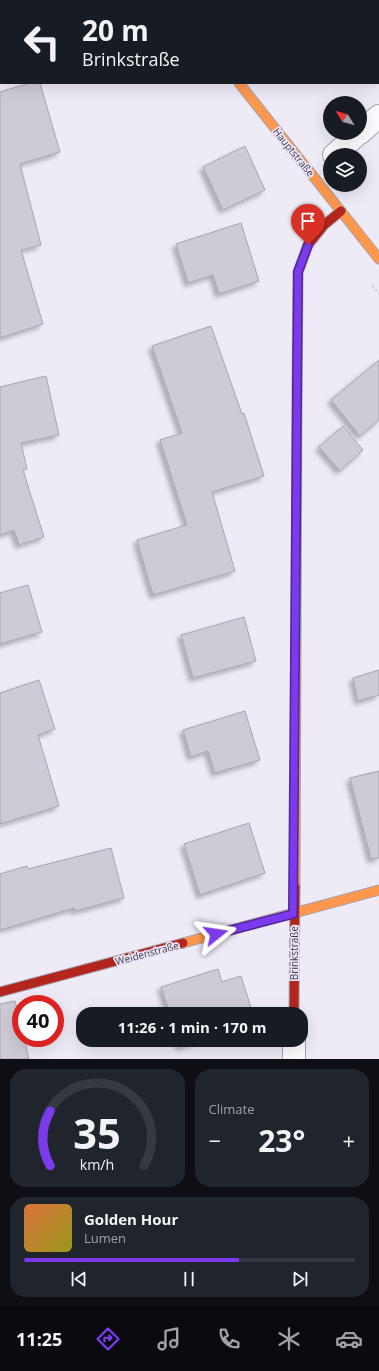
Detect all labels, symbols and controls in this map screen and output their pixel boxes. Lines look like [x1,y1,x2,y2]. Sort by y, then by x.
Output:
text: 20 m [82,11,149,49]
icon: left [16,16,68,68]
text: Brinkstraße [82,47,180,71]
north arrow [323,96,367,140]
map controls [323,96,367,192]
street label: Hauptstraße [270,125,318,179]
button: layers [323,148,367,192]
pin [291,204,325,245]
icon: arrive [297,210,319,232]
position arrow [195,913,237,955]
street label: Brinkstraße [287,925,301,980]
street label: Weidenstraße [114,938,181,968]
speed limit sign: 40 [12,995,64,1047]
text: 11:26 · 1 min · 170 m [118,1017,266,1037]
text: Climate [209,1100,254,1118]
text: 35 [73,1105,121,1161]
text: 23° [258,1120,305,1161]
text: − [209,1125,221,1155]
text: + [342,1125,355,1155]
text: km/h [80,1155,115,1174]
text: Golden Hour [84,1209,178,1229]
text: Lumen [84,1229,126,1247]
icon: previous [68,1268,90,1290]
icon: pause [178,1268,200,1290]
icon: next [289,1268,311,1290]
icon: directions [94,1325,122,1353]
icon: music [155,1325,183,1353]
icon: phone [215,1325,243,1353]
icon: climate [275,1325,303,1353]
icon: car [335,1325,363,1353]
text: 11:25 [16,1327,62,1351]

